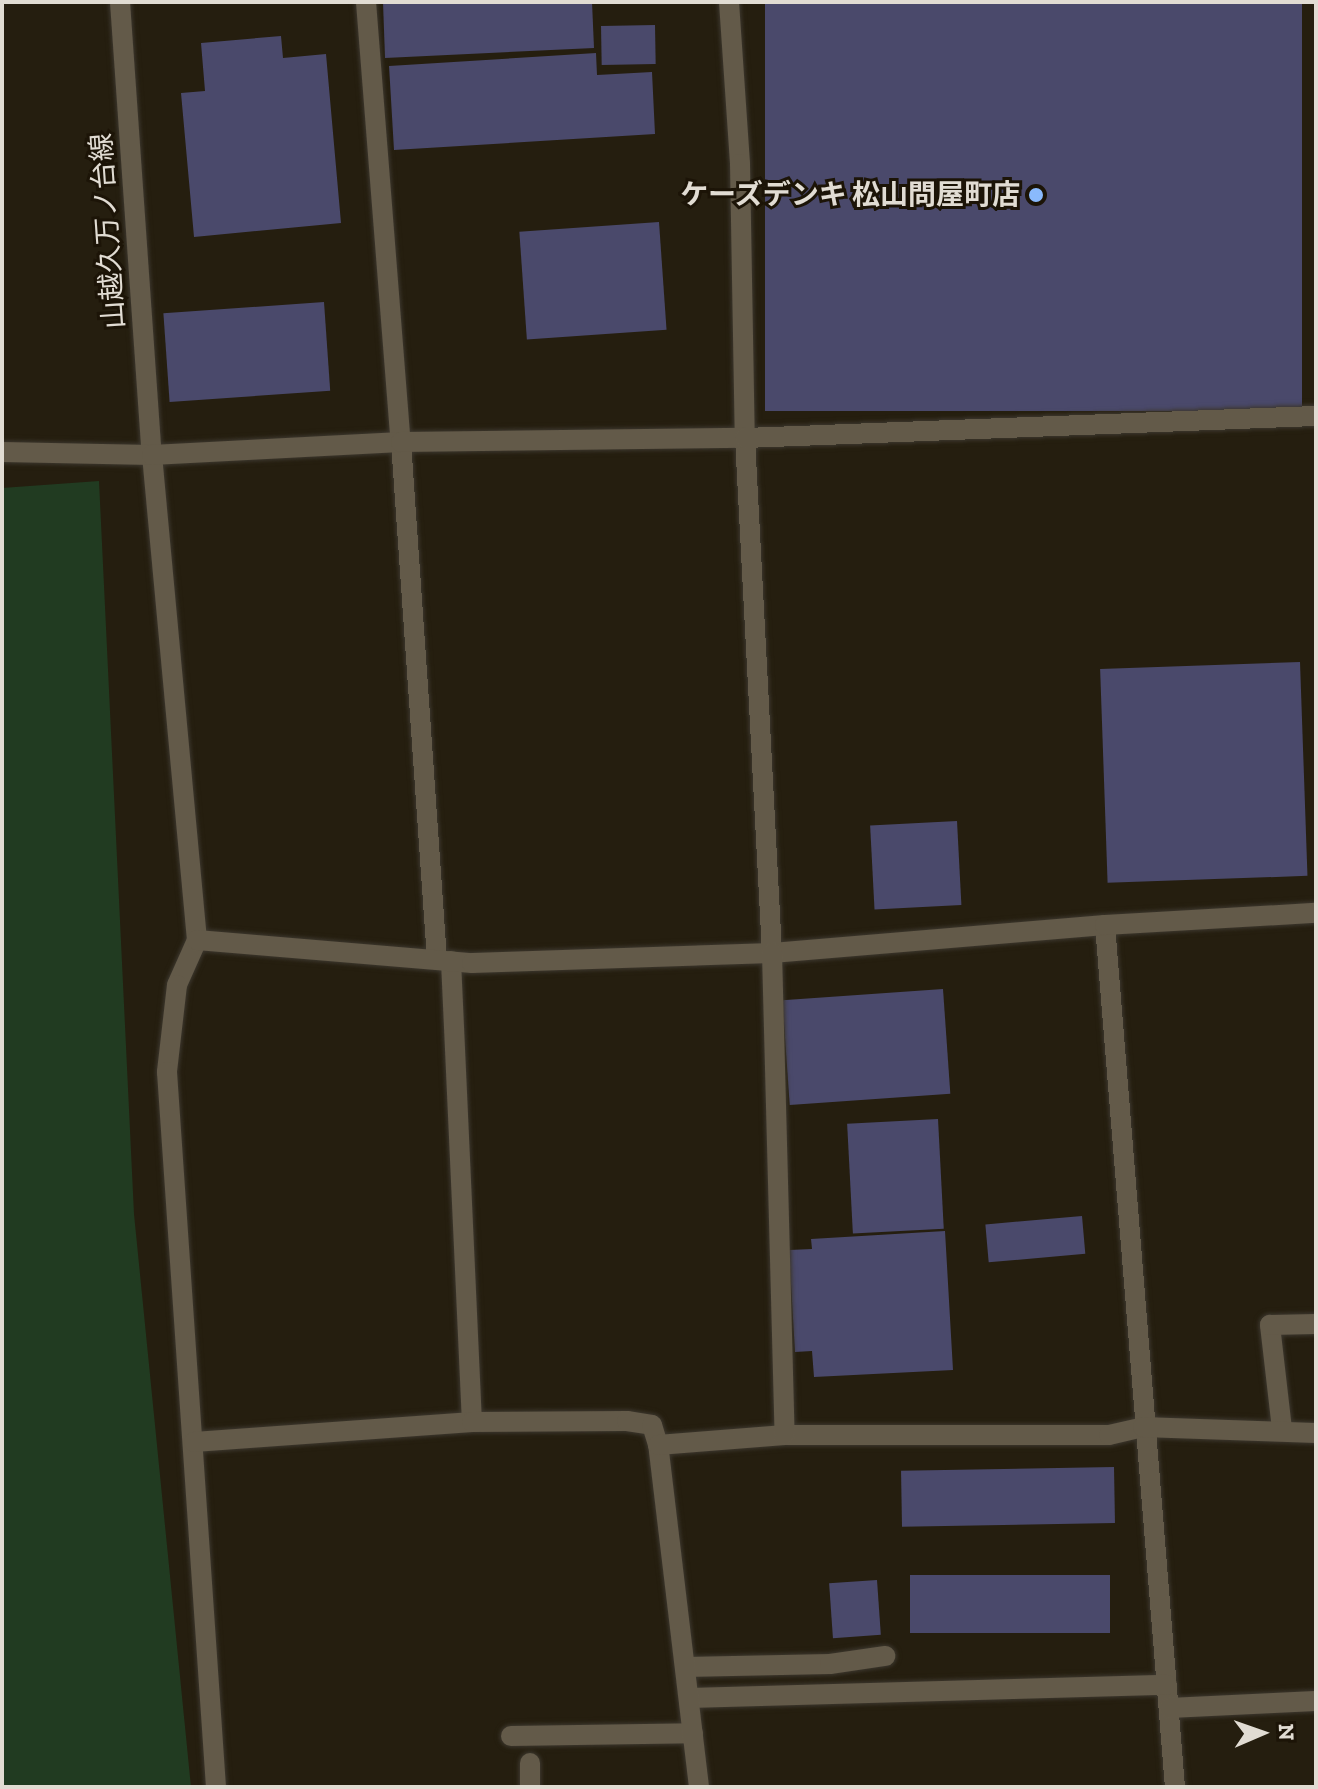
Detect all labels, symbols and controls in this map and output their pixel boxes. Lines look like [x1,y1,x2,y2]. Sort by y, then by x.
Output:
street label: 山越久万ノ台線 [84,132,132,330]
place label: ケーズデンキ 松山問屋町店 [679,178,1020,212]
marker: ケーズデンキ 松山問屋町店 [1027,186,1045,204]
north arrow [1222,1693,1302,1773]
text: N [1273,1723,1300,1741]

